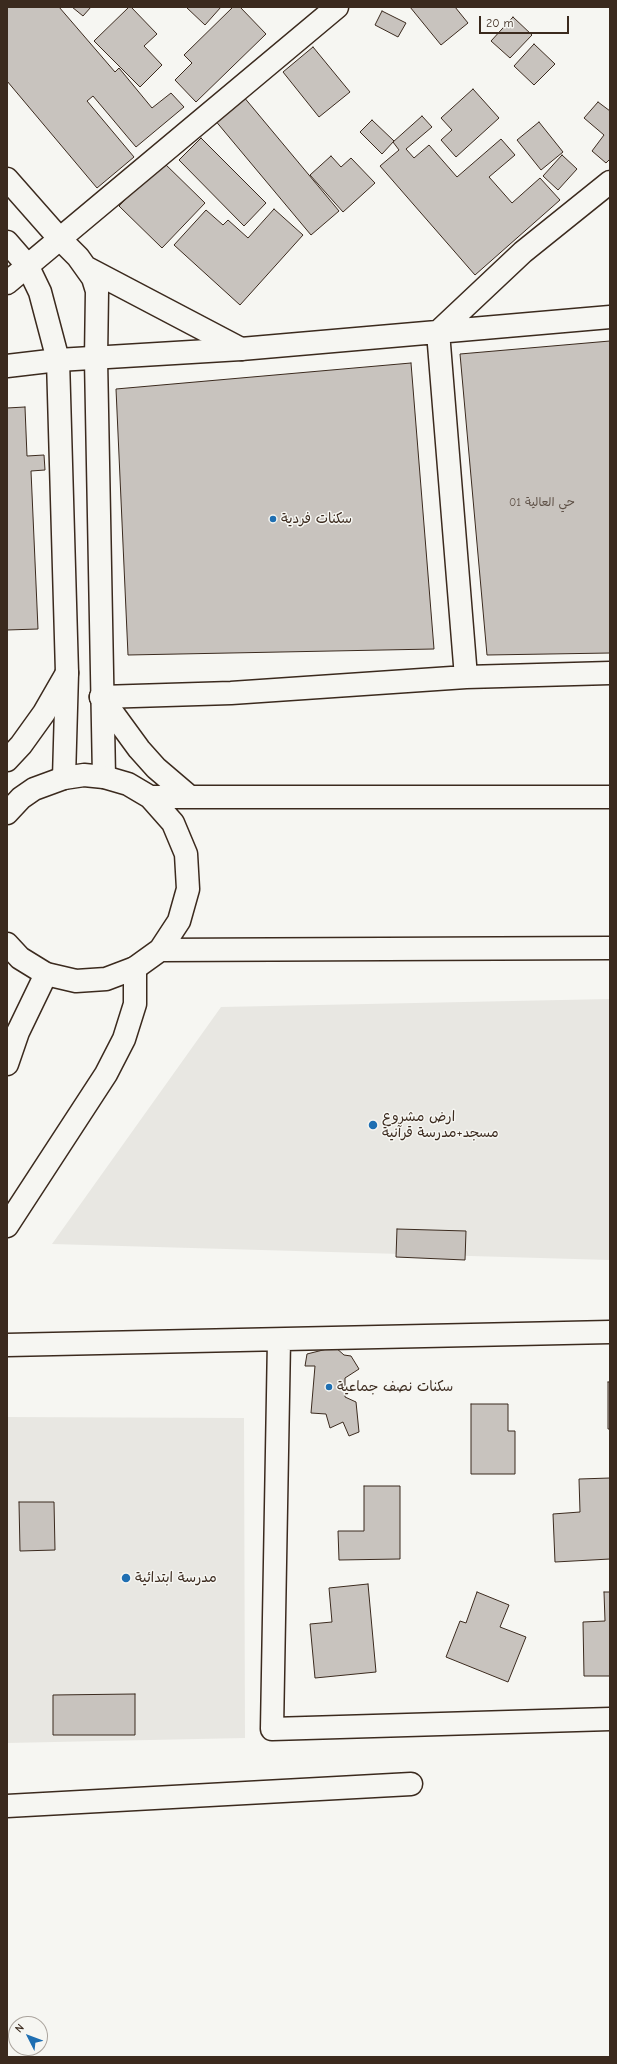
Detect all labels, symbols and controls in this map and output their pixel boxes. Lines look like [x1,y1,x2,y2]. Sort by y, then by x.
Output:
scale bar [481,8,571,34]
text: 20 m [486,16,514,30]
house number: حي العالية 01 [509,496,575,510]
place label: سكنات فردية [281,511,352,527]
marker: سكنات فردية [268,514,278,524]
place label: ارض مشروع مسجد+مدرسة قرآنية [382,1109,499,1142]
marker: ارض مشروع مسجد+مدرسة قرآنية [367,1119,379,1131]
place label: سكنات نصف جماعية [337,1379,453,1395]
marker: سكنات نصف جماعية [324,1382,334,1392]
place label: مدرسة ابتدائية [135,1570,217,1586]
marker: مدرسة ابتدائية [120,1572,132,1584]
north arrow [8,2016,48,2056]
text: N [12,2021,27,2035]

